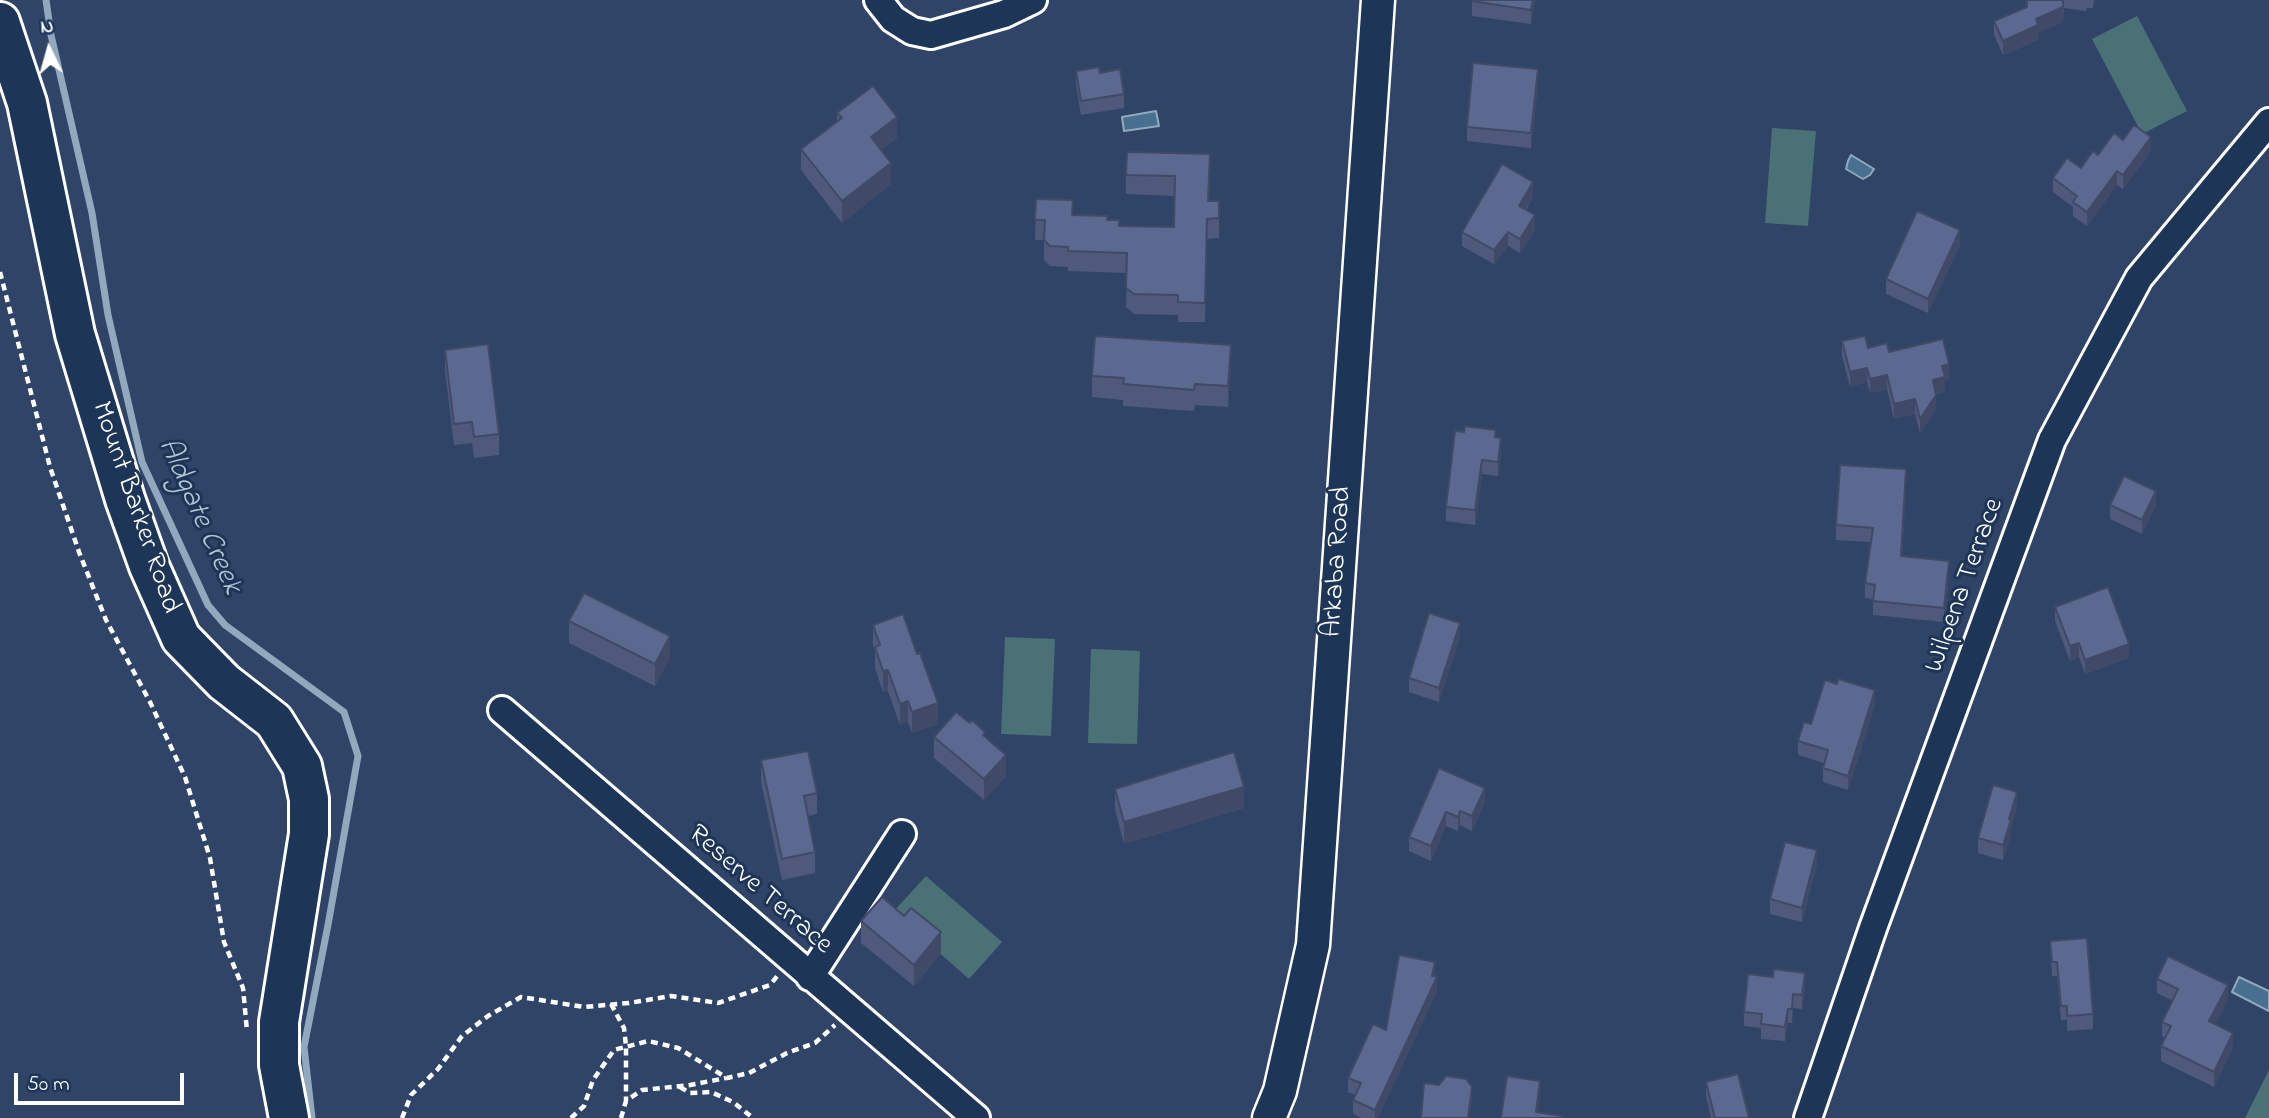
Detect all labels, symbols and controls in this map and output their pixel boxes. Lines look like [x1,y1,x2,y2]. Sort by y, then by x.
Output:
north arrow [14,14,84,84]
text: N [40,14,55,42]
street label: Mount Barker Road [82,398,186,618]
water label: Aldgate Creek [148,433,248,601]
street label: Arkaba Road [1317,485,1361,639]
street label: Wilpena Terrace [1919,494,2013,678]
street label: Reserve Terrace [680,819,838,963]
scale bar [18,1058,187,1102]
text: 50 m [27,1070,70,1100]

